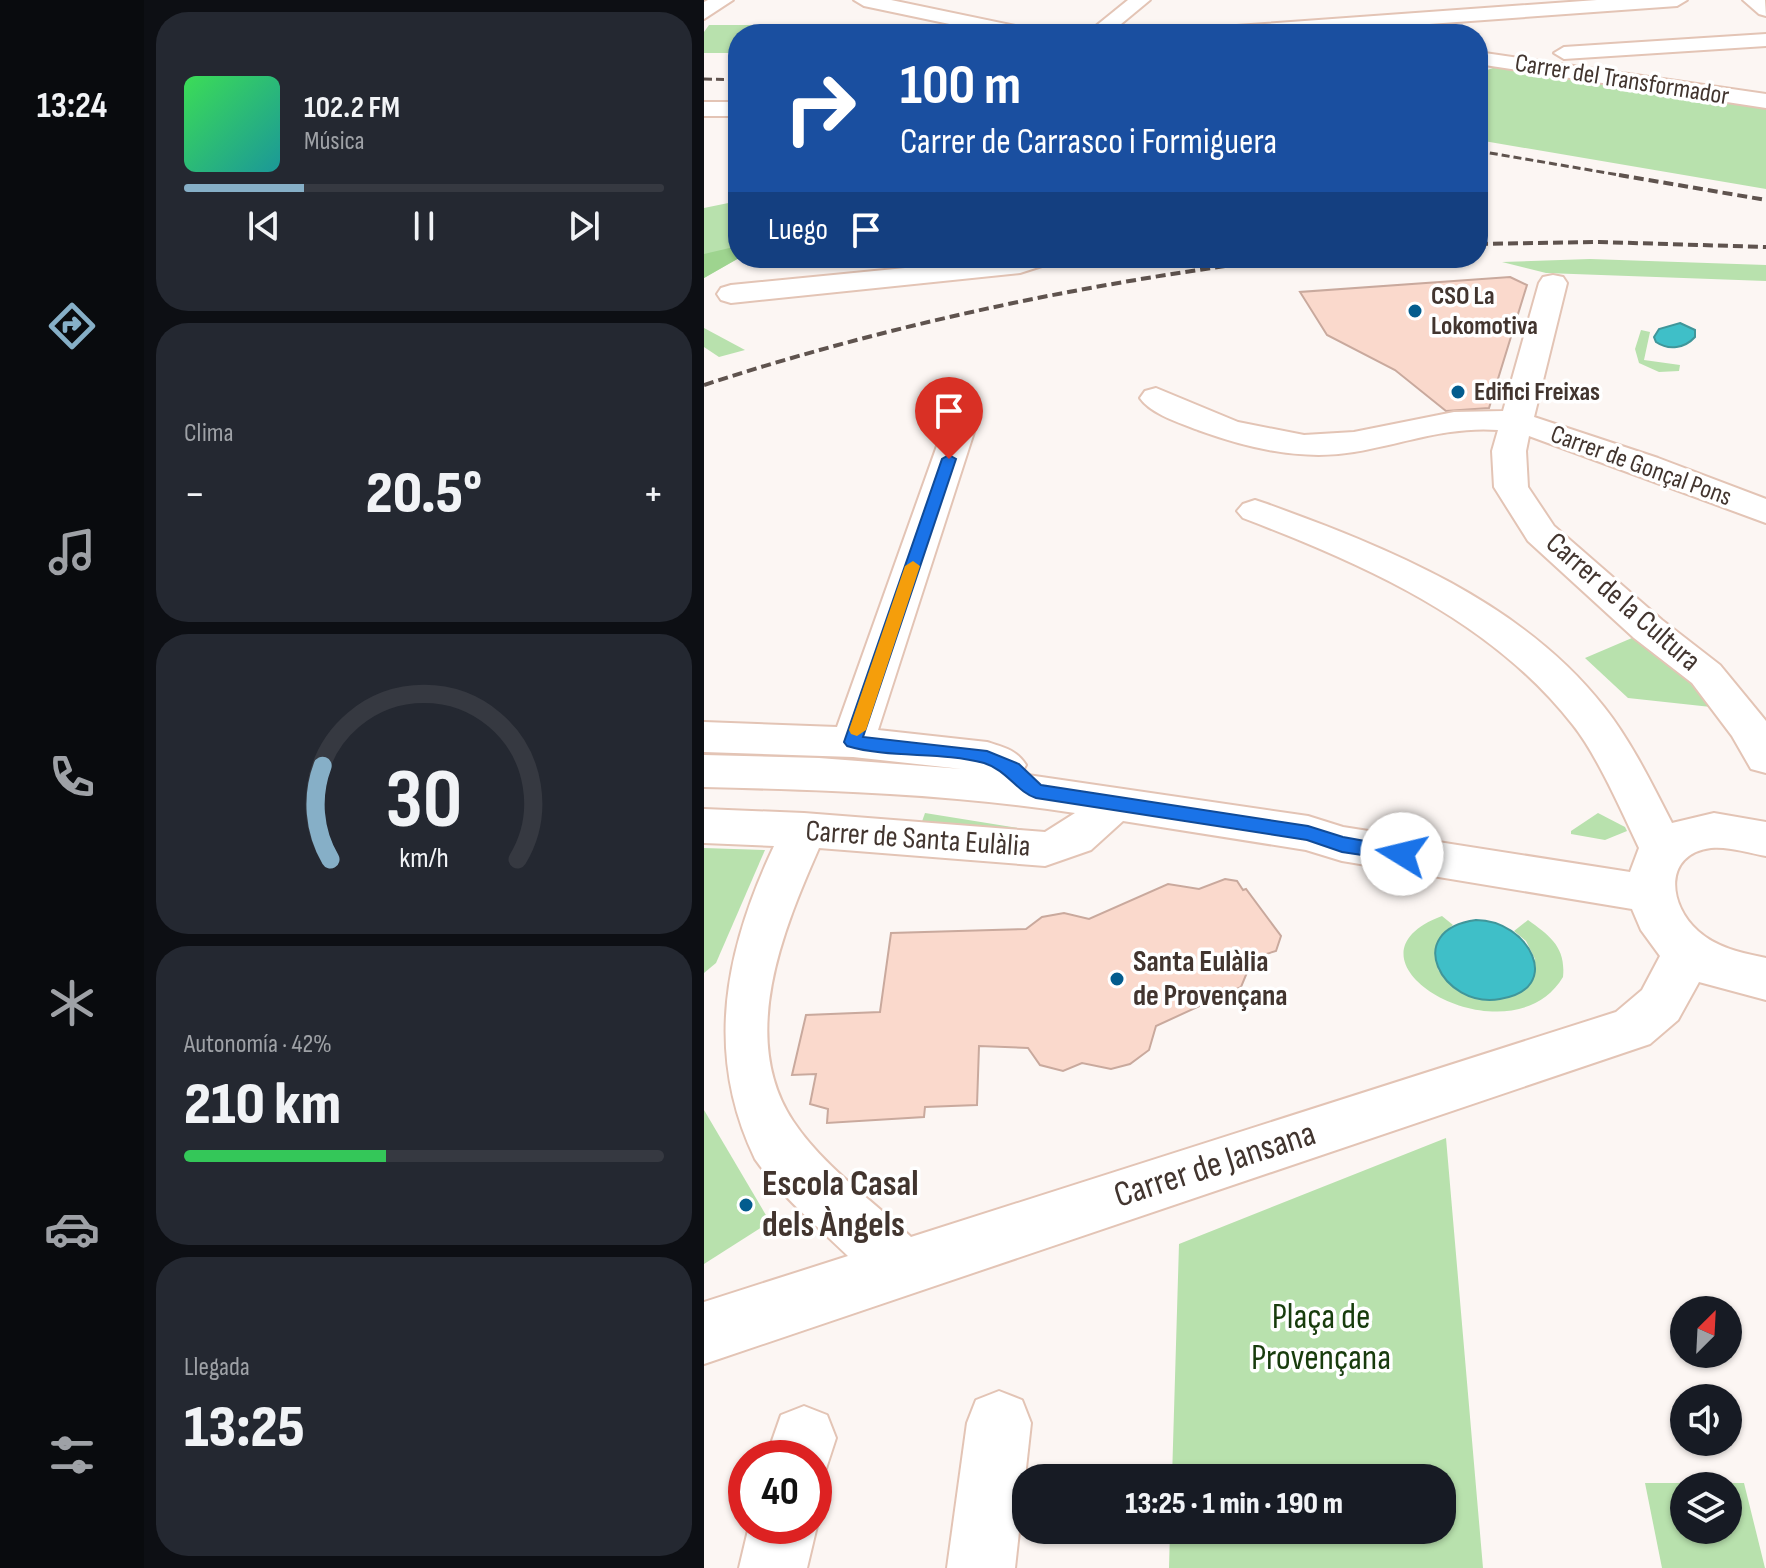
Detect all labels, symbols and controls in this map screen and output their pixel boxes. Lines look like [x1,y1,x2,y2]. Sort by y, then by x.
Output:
street label: Carrer del Transformador [1513,48,1732,112]
text: 100 m [900,53,1021,120]
icon: right [768,56,872,160]
text: 13:24 [37,85,107,128]
text: 102.2 FM [304,90,400,126]
text: Carrer de Carrasco i Formiguera [900,121,1277,164]
text: Música [304,126,365,157]
icon: previous [242,204,286,248]
icon: pause [402,204,446,248]
icon: next [562,204,606,248]
icon: arrive [844,208,888,252]
text: Luego [768,212,828,248]
place label: CSO La Lokomotiva [1431,281,1538,342]
icon: directions [44,298,100,354]
marker: CSO La Lokomotiva [1406,302,1424,320]
pin [915,377,983,459]
place label: Edifici Freixas [1474,377,1600,408]
marker: Edifici Freixas [1449,383,1467,401]
icon: arrive [927,389,971,433]
text: Clima [184,418,234,449]
street label: Carrer de Gonçal Pons [1546,419,1736,513]
text: 20.5° [366,458,482,530]
text: − [184,468,206,521]
text: + [642,468,664,521]
icon: music [44,524,100,580]
street label: Carrer de la Cultura [1538,525,1708,679]
icon: phone [44,749,100,805]
text: 30 [386,751,462,851]
position arrow [1360,812,1444,896]
street label: Carrer de Santa Eulàlia [804,813,1032,865]
text: km/h [399,841,449,876]
place label: Santa Eulàlia de Provençana [1133,944,1288,1014]
marker: Santa Eulàlia de Provençana [1108,970,1126,988]
icon: climate [44,975,100,1031]
text: Autonomía · 42% [184,1029,332,1060]
text: 210 km [184,1069,341,1141]
street label: Carrer de Jansana [1109,1112,1321,1218]
place label: Escola Casal dels Àngels [762,1163,919,1247]
marker: Escola Casal dels Àngels [737,1196,755,1214]
icon: car [44,1201,100,1257]
park label: Plaça de Provençana [1251,1296,1391,1380]
north arrow [1670,1296,1742,1368]
map controls [1670,1296,1742,1544]
text: Llegada [184,1352,250,1383]
button: sound [1670,1384,1742,1456]
text: 13:25 [184,1392,305,1464]
icon: filters [44,1427,100,1483]
speed limit sign: 40 [728,1440,832,1544]
button: layers [1670,1472,1742,1544]
text: 13:25 · 1 min · 190 m [1125,1486,1343,1522]

